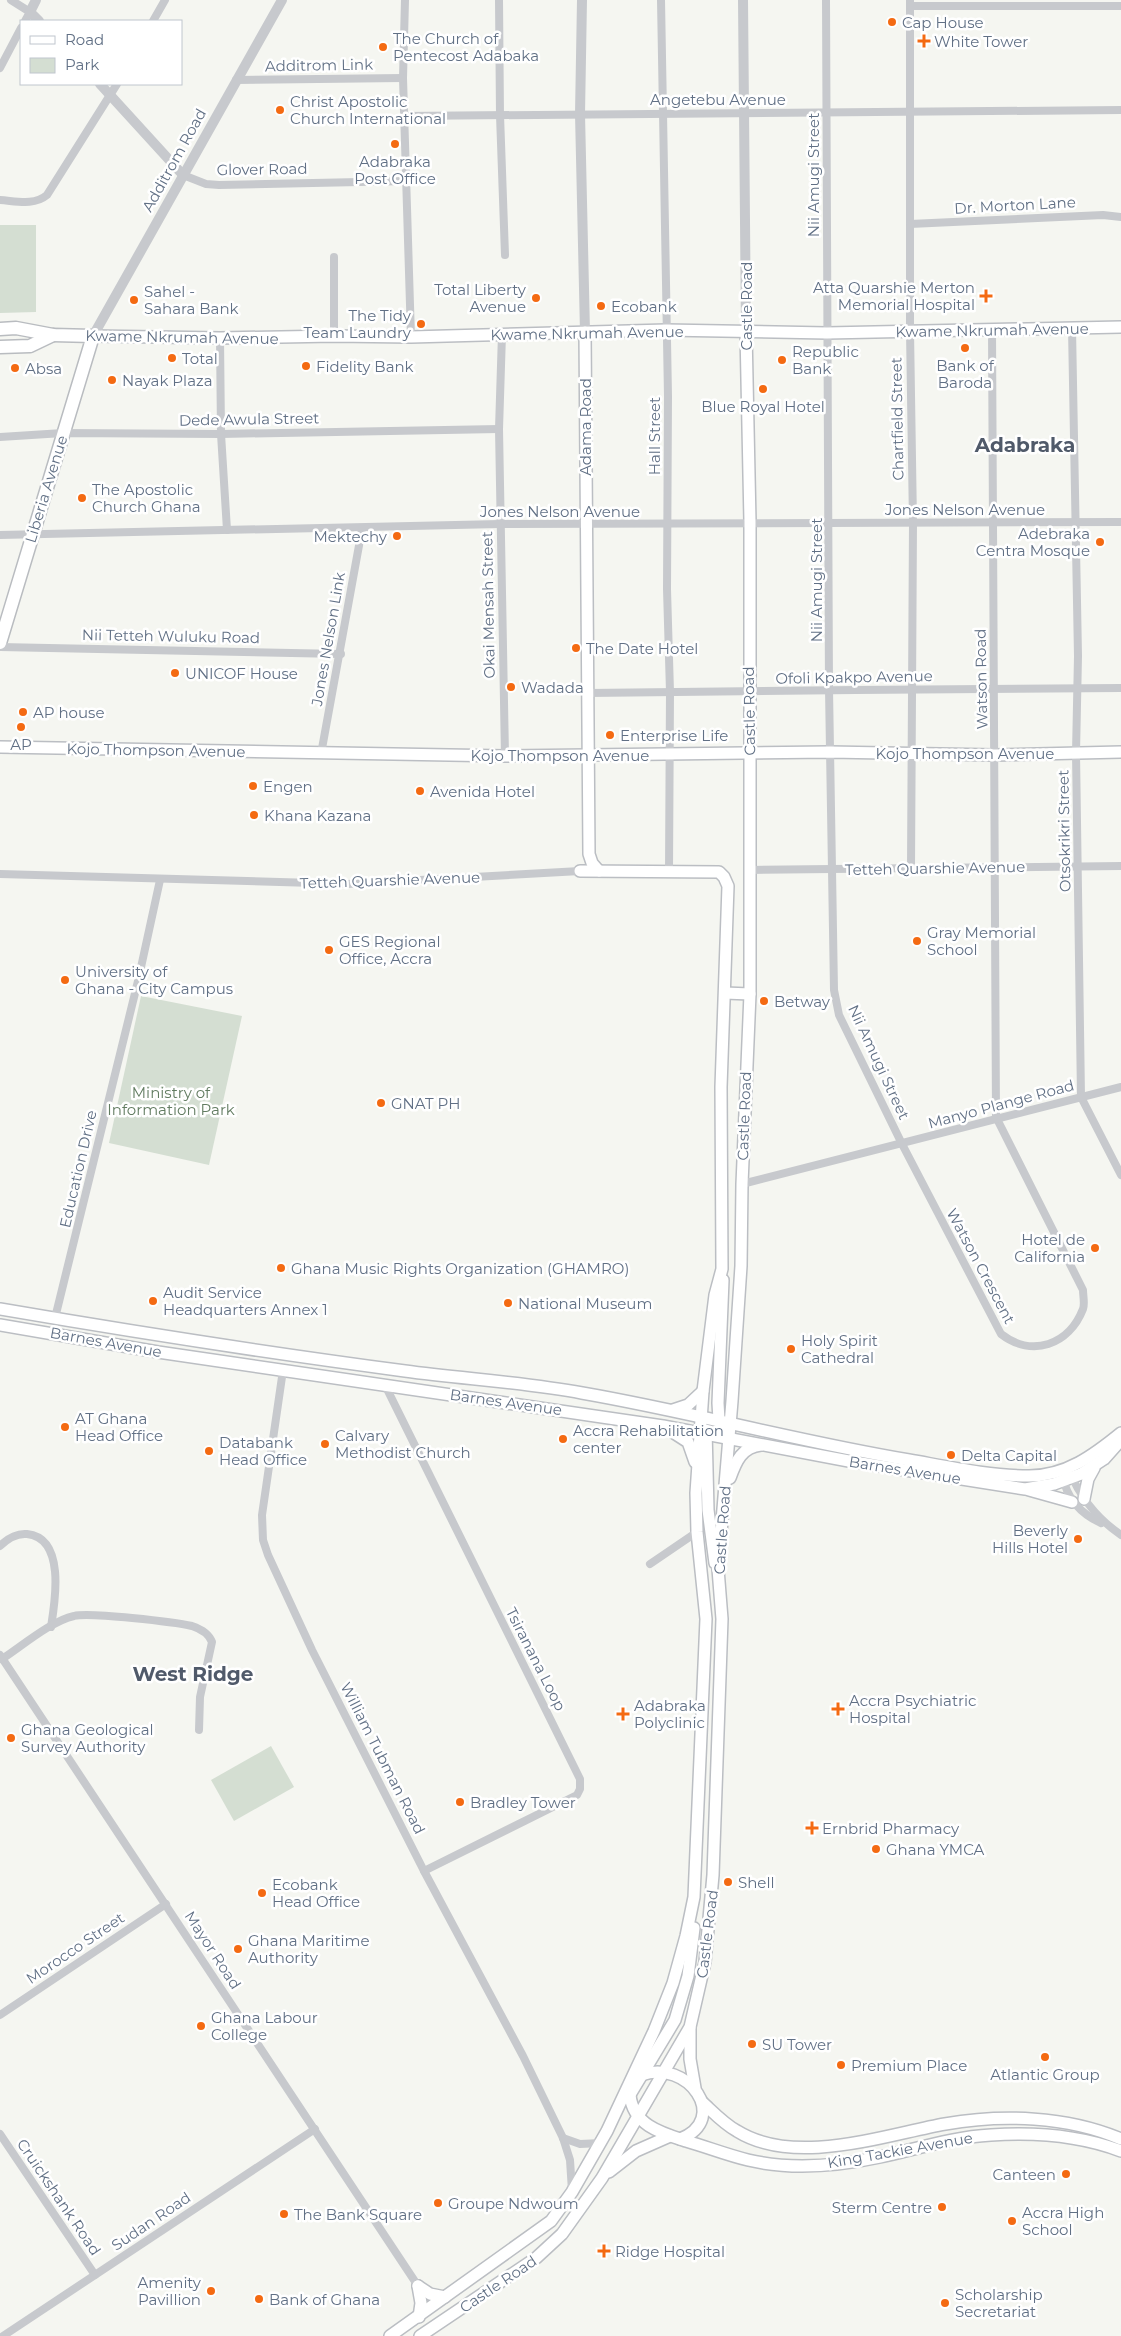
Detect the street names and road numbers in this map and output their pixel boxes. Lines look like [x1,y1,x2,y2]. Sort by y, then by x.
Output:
street label: Additrom Link [265,55,373,75]
street label: Angetebu Avenue [650,90,786,109]
street label: Additrom Road [138,105,210,215]
street label: Nii Amugi Street [804,113,823,237]
street label: Glover Road [216,159,308,179]
street label: Dr. Morton Lane [954,192,1076,218]
street label: Castle Road [737,261,756,351]
street label: Kwame Nkrumah Avenue [895,319,1089,341]
street label: Kwame Nkrumah Avenue [490,322,684,344]
street label: Kwame Nkrumah Avenue [85,326,279,348]
street label: Chartfield Street [886,357,908,481]
street label: Adama Road [576,378,595,476]
street label: Hall Street [645,397,664,475]
street label: Dede Awula Street [179,408,319,430]
street label: Liberia Avenue [21,433,71,545]
street label: Jones Nelson Avenue [884,500,1045,519]
street label: Jones Nelson Avenue [479,502,640,521]
street label: Nii Amugi Street [807,518,826,642]
street label: Okai Mensah Street [477,531,499,679]
street label: Jones Nelson Link [307,571,349,708]
street label: Nii Tetteh Wuluku Road [82,625,260,647]
street label: Watson Road [971,628,991,730]
street label: Castle Road [739,666,759,756]
street label: Ofoli Kpakpo Avenue [775,666,933,688]
street label: Kojo Thompson Avenue [66,739,246,761]
street label: Kojo Thompson Avenue [876,744,1054,763]
street label: Kojo Thompson Avenue [471,746,649,765]
street label: Otsokrikri Street [1053,770,1075,892]
street label: Tetteh Quarshie Avenue [845,857,1025,879]
street label: Tetteh Quarshie Avenue [300,867,480,893]
street label: Nii Amugi Street [844,1002,914,1122]
street label: Castle Road [733,1071,755,1161]
street label: Manyo Plange Road [926,1075,1076,1133]
street label: Education Drive [55,1108,101,1230]
street label: Watson Crescent [943,1205,1019,1327]
street label: Barnes Avenue [49,1323,163,1361]
street label: Barnes Avenue [449,1385,563,1419]
street label: Barnes Avenue [848,1452,962,1488]
street label: Castle Road [709,1485,735,1575]
street label: Tsiranana Loop [502,1604,570,1714]
street label: William Tubman Road [336,1679,430,1837]
street label: Castle Road [692,1889,722,1979]
street label: Mayor Road [181,1907,245,1993]
street label: Morocco Street [22,1908,128,1988]
street label: King Tackie Avenue [826,2128,974,2172]
street label: Cruickshank Road [13,2135,105,2259]
street label: Sudan Road [108,2188,194,2254]
street label: Castle Road [456,2251,540,2317]

